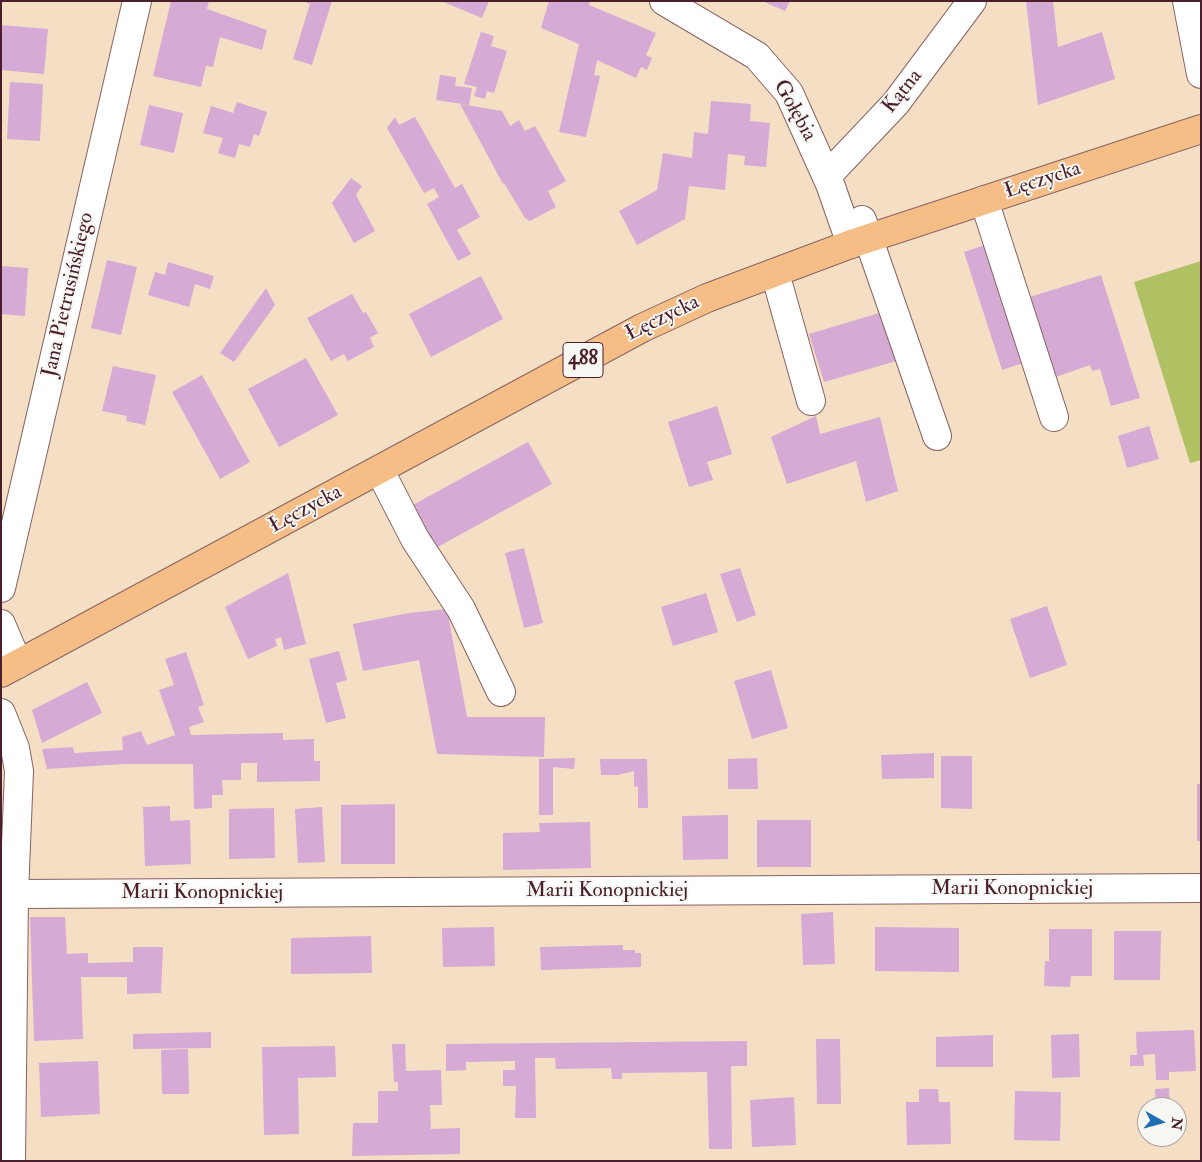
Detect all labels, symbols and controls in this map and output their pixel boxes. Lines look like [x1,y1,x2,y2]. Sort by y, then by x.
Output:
street label: Kątna [878,65,928,119]
street label: Gołębia [767,76,821,146]
street label: Łęczycka [1002,157,1084,205]
street label: Jana Pietrusińskiego [38,210,100,380]
street label: Łęczycka [622,290,704,348]
road number: 488 [563,342,603,378]
street label: Łęczycka [265,480,347,540]
street label: Marii Konopnickiej [931,876,1093,902]
street label: Marii Konopnickiej [526,878,688,904]
street label: Marii Konopnickiej [121,880,283,906]
north arrow [1137,1097,1187,1147]
text: N [1167,1116,1186,1131]

